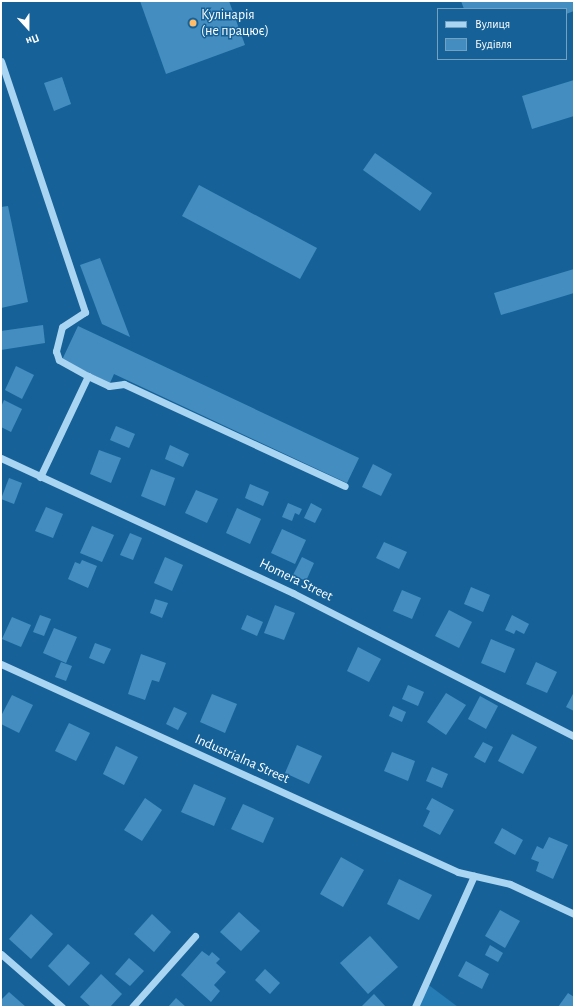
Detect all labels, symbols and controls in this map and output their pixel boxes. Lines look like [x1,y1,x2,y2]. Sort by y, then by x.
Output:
place label: Кулінарія (не працює) [201,7,269,40]
north arrow [8,8,48,48]
legend [437,8,567,60]
marker: Кулінарія (не працює) [188,18,198,28]
text: Вулиця [475,18,510,30]
text: Пн [24,32,41,47]
text: Будівля [475,38,512,50]
street label: Homera Street [256,555,336,605]
street label: Industrialna Street [192,731,292,787]

